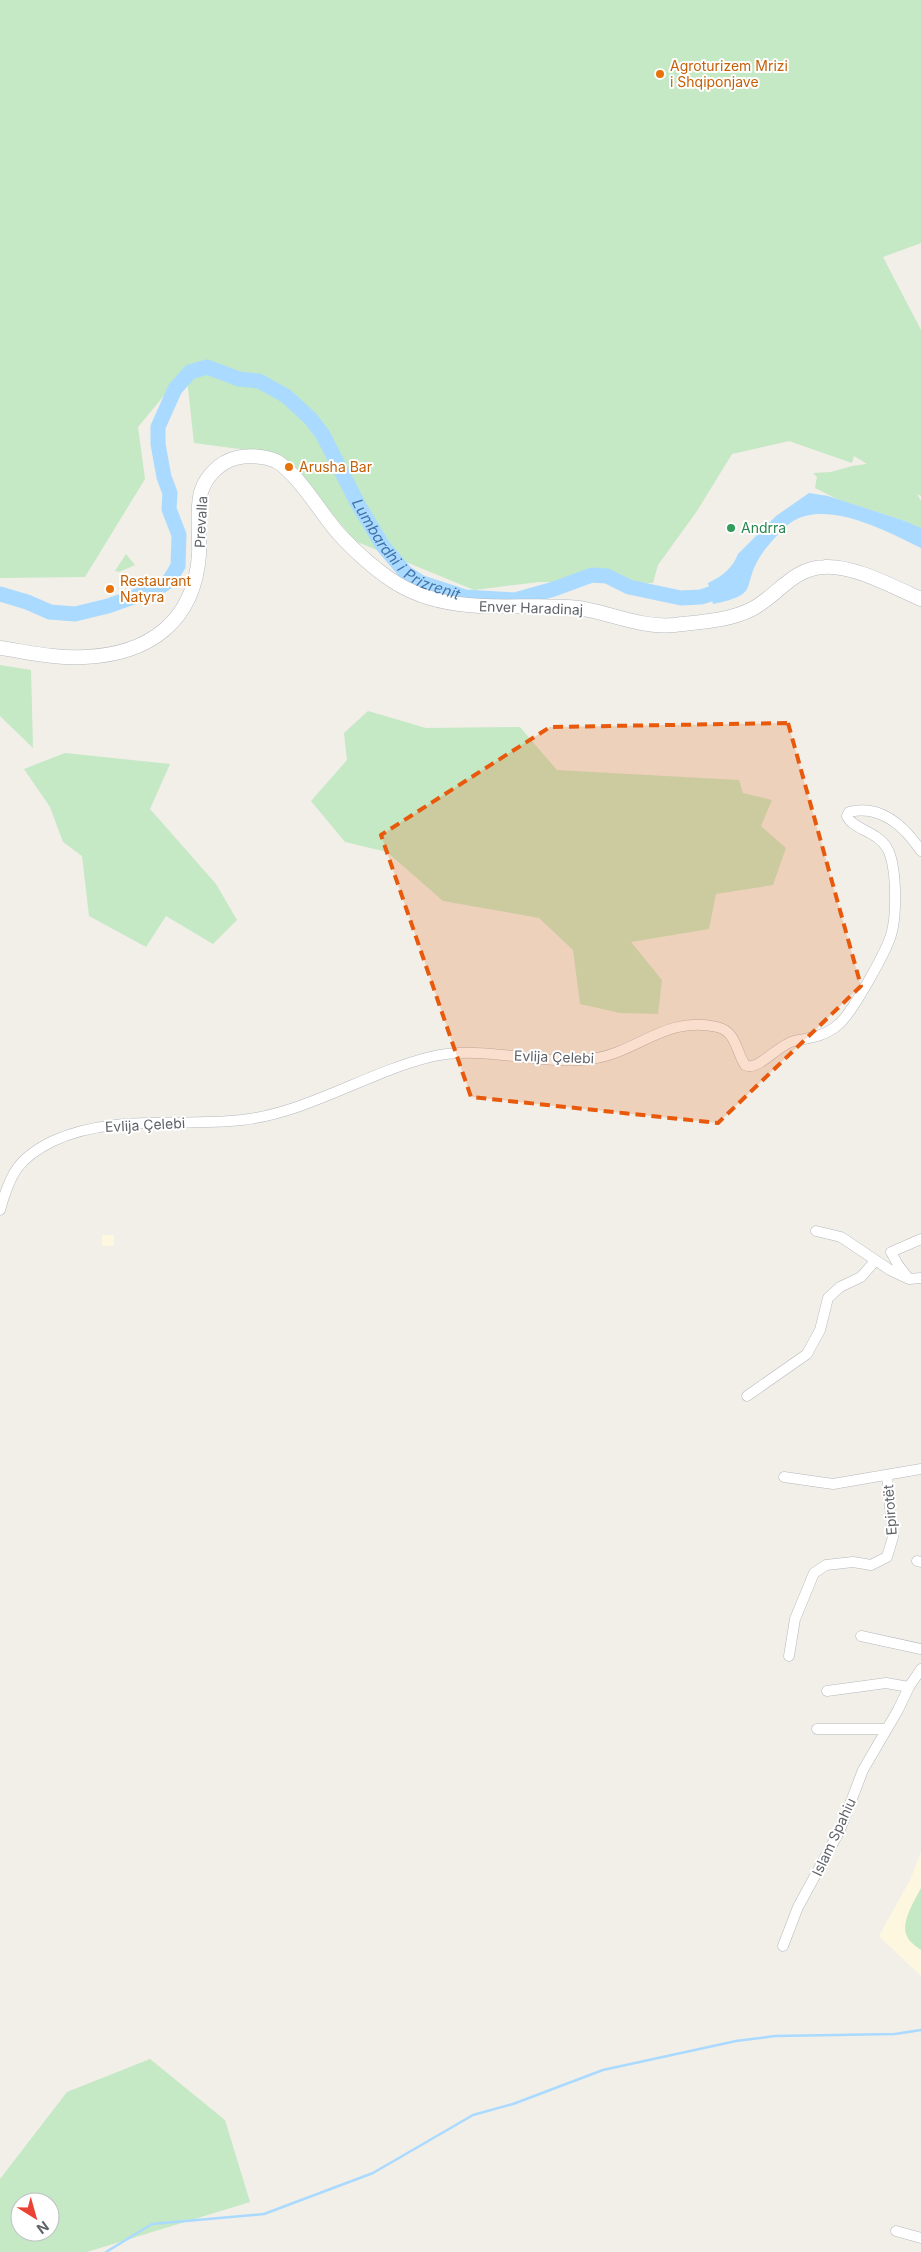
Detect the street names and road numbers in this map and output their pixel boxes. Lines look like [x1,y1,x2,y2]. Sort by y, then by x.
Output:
street label: Prevalla [191,495,210,548]
street label: Enver Haradinaj [479,597,583,618]
street label: Evlija Çelebi [514,1047,594,1066]
street label: Evlija Çelebi [104,1114,185,1135]
street label: Epirotët [879,1484,900,1536]
street label: Islam Spahiu [808,1795,859,1878]

